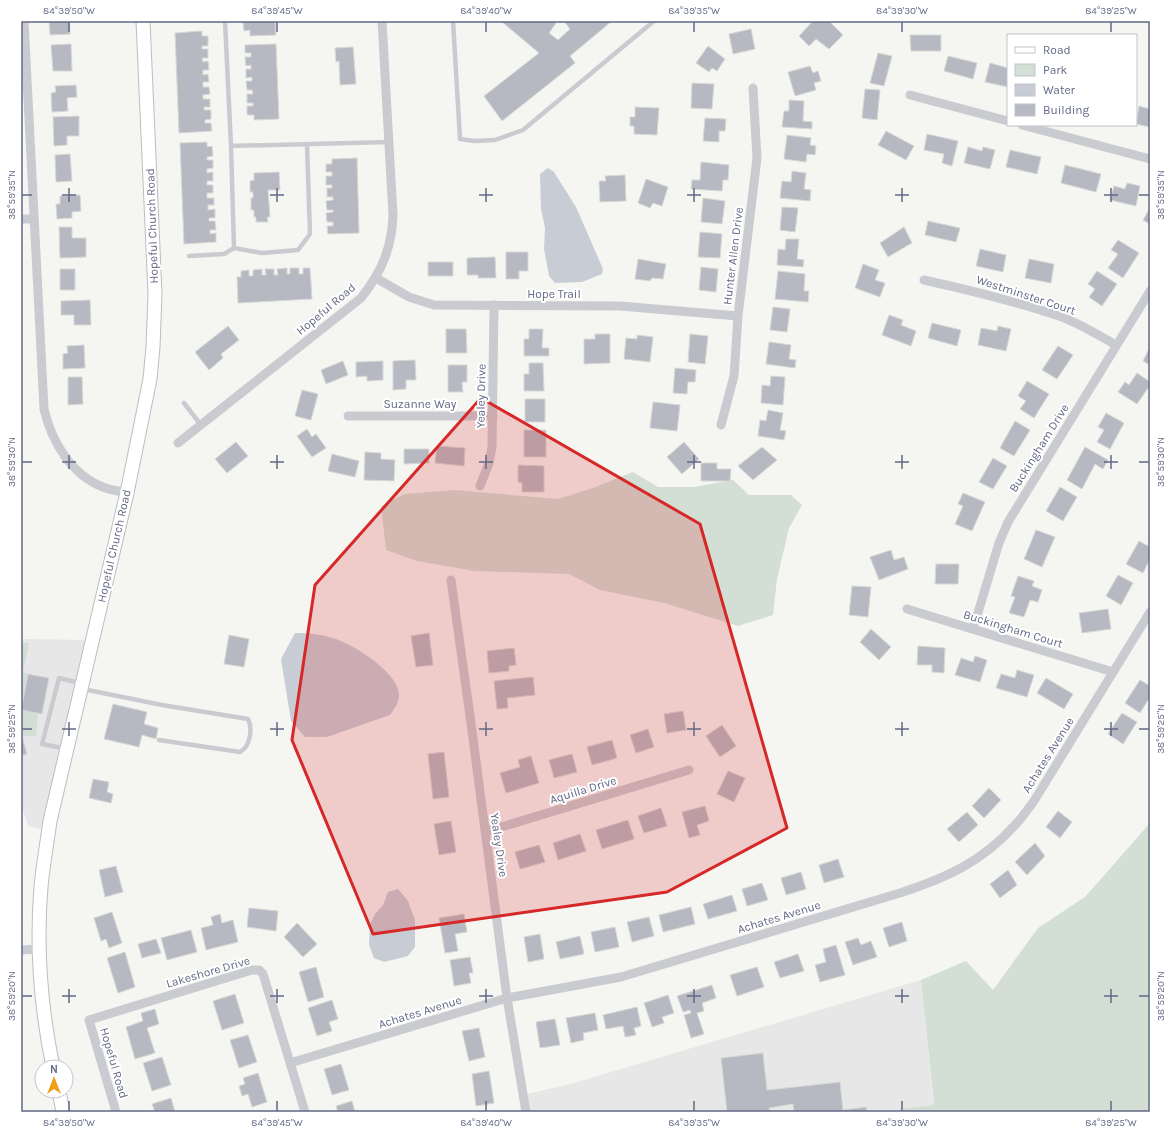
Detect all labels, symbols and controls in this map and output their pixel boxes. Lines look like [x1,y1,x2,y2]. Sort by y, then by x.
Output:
text: 84°39'50"W [43,5,95,17]
text: 84°39'45"W [251,5,303,17]
text: 84°39'40"W [460,5,512,17]
text: 84°39'35"W [668,5,720,17]
text: 84°39'30"W [876,5,928,17]
text: 84°39'25"W [1085,5,1137,17]
legend [1007,34,1137,126]
text: Road [1043,43,1071,57]
text: Park [1043,63,1068,77]
text: Water [1043,83,1076,97]
text: Building [1043,103,1090,117]
street label: Hopeful Church Road [143,168,161,284]
text: 38°59'35"N [6,170,18,220]
text: 38°59'35"N [1155,170,1167,220]
street label: Hunter Allen Drive [720,206,746,306]
street label: Westminster Court [975,272,1078,318]
street label: Hopeful Road [294,280,358,338]
street label: Hope Trail [527,287,581,301]
street label: Yealey Drive [473,364,489,428]
street label: Suzanne Way [384,397,457,411]
street label: Buckingham Drive [1006,401,1072,495]
text: 38°59'30"N [6,437,18,487]
text: 38°59'30"N [1155,437,1167,487]
street label: Hopeful Church Road [94,488,134,604]
street label: Buckingham Court [962,607,1065,651]
text: 38°59'25"N [6,704,18,754]
text: 38°59'25"N [1155,704,1167,754]
street label: Achates Avenue [1019,715,1077,795]
street label: Aquilla Drive [548,773,618,807]
street label: Yealey Drive [488,812,510,878]
street label: Achates Avenue [736,898,822,936]
street label: Lakeshore Drive [164,953,252,991]
text: 38°59'20"N [6,971,18,1021]
text: 38°59'20"N [1155,971,1167,1021]
street label: Achates Avenue [377,993,463,1031]
street label: Hopeful Road [97,1026,131,1100]
north arrow [34,1059,74,1099]
text: N [50,1063,58,1076]
text: 84°39'50"W [43,1117,95,1129]
text: 84°39'45"W [251,1117,303,1129]
text: 84°39'40"W [460,1117,512,1129]
text: 84°39'35"W [668,1117,720,1129]
text: 84°39'30"W [876,1117,928,1129]
text: 84°39'25"W [1085,1117,1137,1129]

